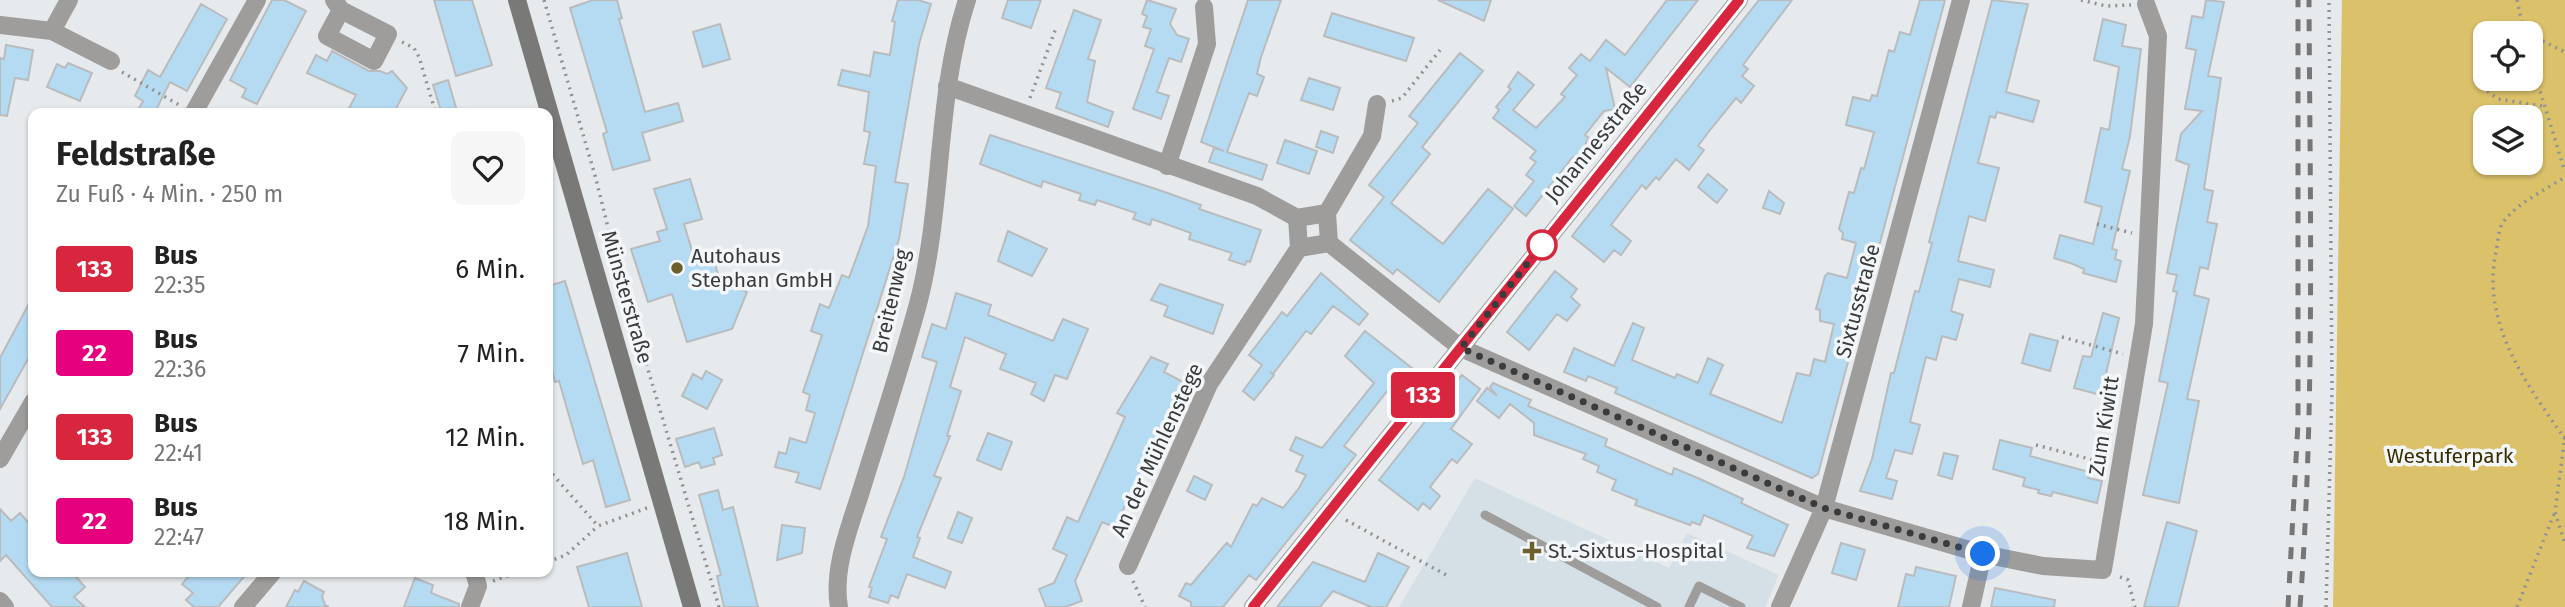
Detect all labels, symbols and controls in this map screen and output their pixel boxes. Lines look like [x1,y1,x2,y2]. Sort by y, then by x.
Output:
map controls [2473,21,2543,175]
button: locate [2473,21,2543,91]
street label: Johannesstraße [1539,76,1653,208]
button: layers [2473,105,2543,175]
button: heart [451,131,525,205]
text: Feldstraße [56,134,216,174]
text: Zu Fuß · 4 Min. · 250 m [56,180,283,208]
street label: Münsterstraße [596,227,658,367]
unlabelled marker [1527,230,1557,260]
text: Bus [154,240,197,271]
street label: Sixtusstraße [1830,241,1886,361]
place label: Autohaus Stephan GmbH [691,243,833,293]
street label: Breitenweg [866,246,916,356]
text: 6 Min. [455,254,525,285]
text: 133 [76,255,113,283]
marker: Autohaus Stephan GmbH [669,260,685,276]
text: 22:35 [154,271,206,299]
text: Bus [154,324,197,355]
text: 7 Min. [458,338,525,369]
text: 22 [82,339,107,367]
text: 22:36 [154,355,206,383]
street label: An der Mühlenstege [1105,359,1209,541]
line badge: 133 [1383,372,1463,418]
street label: Zum Kiwitt [2083,374,2125,478]
text: 133 [1405,381,1441,409]
text: Bus [154,408,197,439]
text: 12 Min. [445,422,525,453]
text: 133 [76,423,113,451]
text: 22:41 [154,439,203,467]
park label: Westuferpark [2386,443,2514,469]
text: Bus [154,492,197,523]
text: 18 Min. [443,506,525,537]
text: 22 [82,507,107,535]
text: 22:47 [154,523,204,551]
your location [1965,536,2000,571]
place label: St.-Sixtus-Hospital [1548,538,1724,564]
marker: St.-Sixtus-Hospital [1522,541,1542,561]

